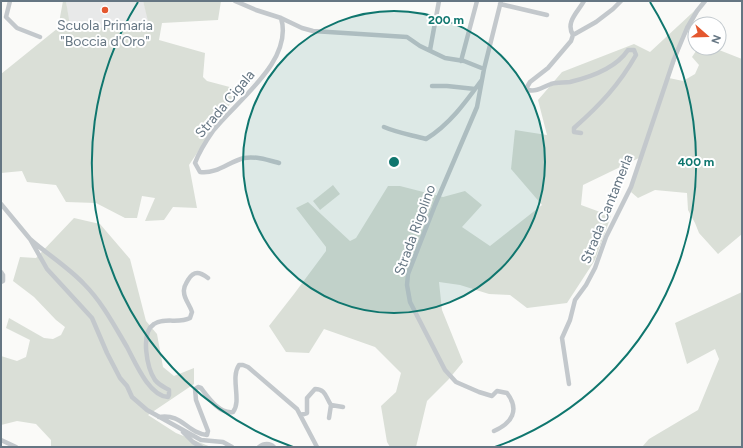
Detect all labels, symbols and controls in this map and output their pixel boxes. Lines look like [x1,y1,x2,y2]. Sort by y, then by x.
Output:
marker: Scuola Primaria "Boccia d'Oro" [100,5,110,15]
text: 200 m [428,13,464,27]
north arrow [687,16,727,56]
place label: Scuola Primaria "Boccia d'Oro" [57,17,153,50]
text: N [708,33,723,45]
street label: Strada Cigala [192,67,258,141]
street label: Strada Cantamerla [577,152,637,266]
centre of rings [387,155,401,169]
text: 400 m [678,155,714,169]
street label: Strada Rigolino [391,182,439,278]

